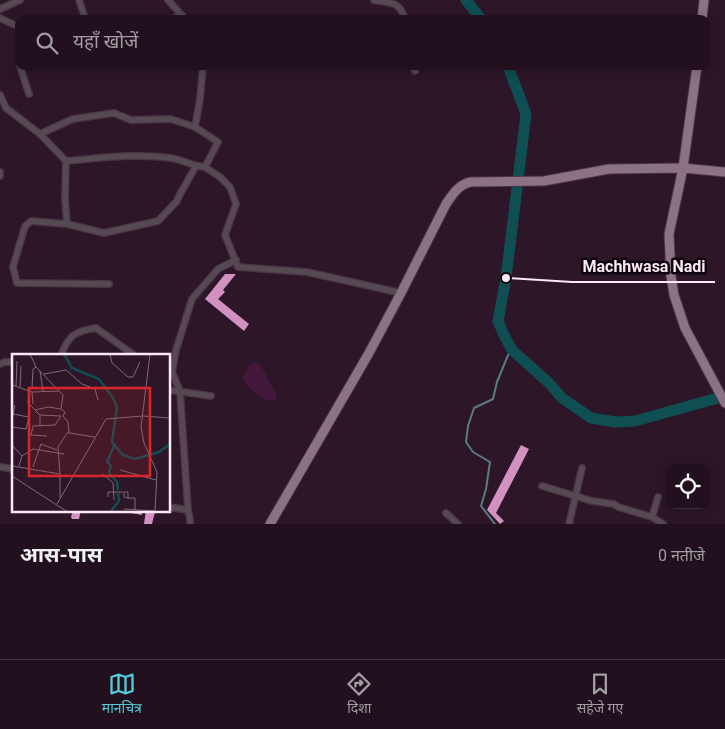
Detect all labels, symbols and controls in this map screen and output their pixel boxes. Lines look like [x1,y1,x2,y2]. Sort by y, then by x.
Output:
search box [15,15,710,70]
icon: search [33,29,61,57]
text: यहाँ खोजें [73,30,138,53]
callout: Machhwasa Nadi [572,251,715,282]
text: Machhwasa Nadi [583,257,706,276]
inset map [12,354,170,512]
map controls [665,464,710,509]
button: locate [665,464,710,509]
text: आस-पास [20,543,102,567]
text: 0 नतीजे [658,546,705,565]
tab: मानचित्र [102,670,142,719]
tab: दिशा [345,670,373,719]
tab: सहेजे गए [577,670,623,719]

